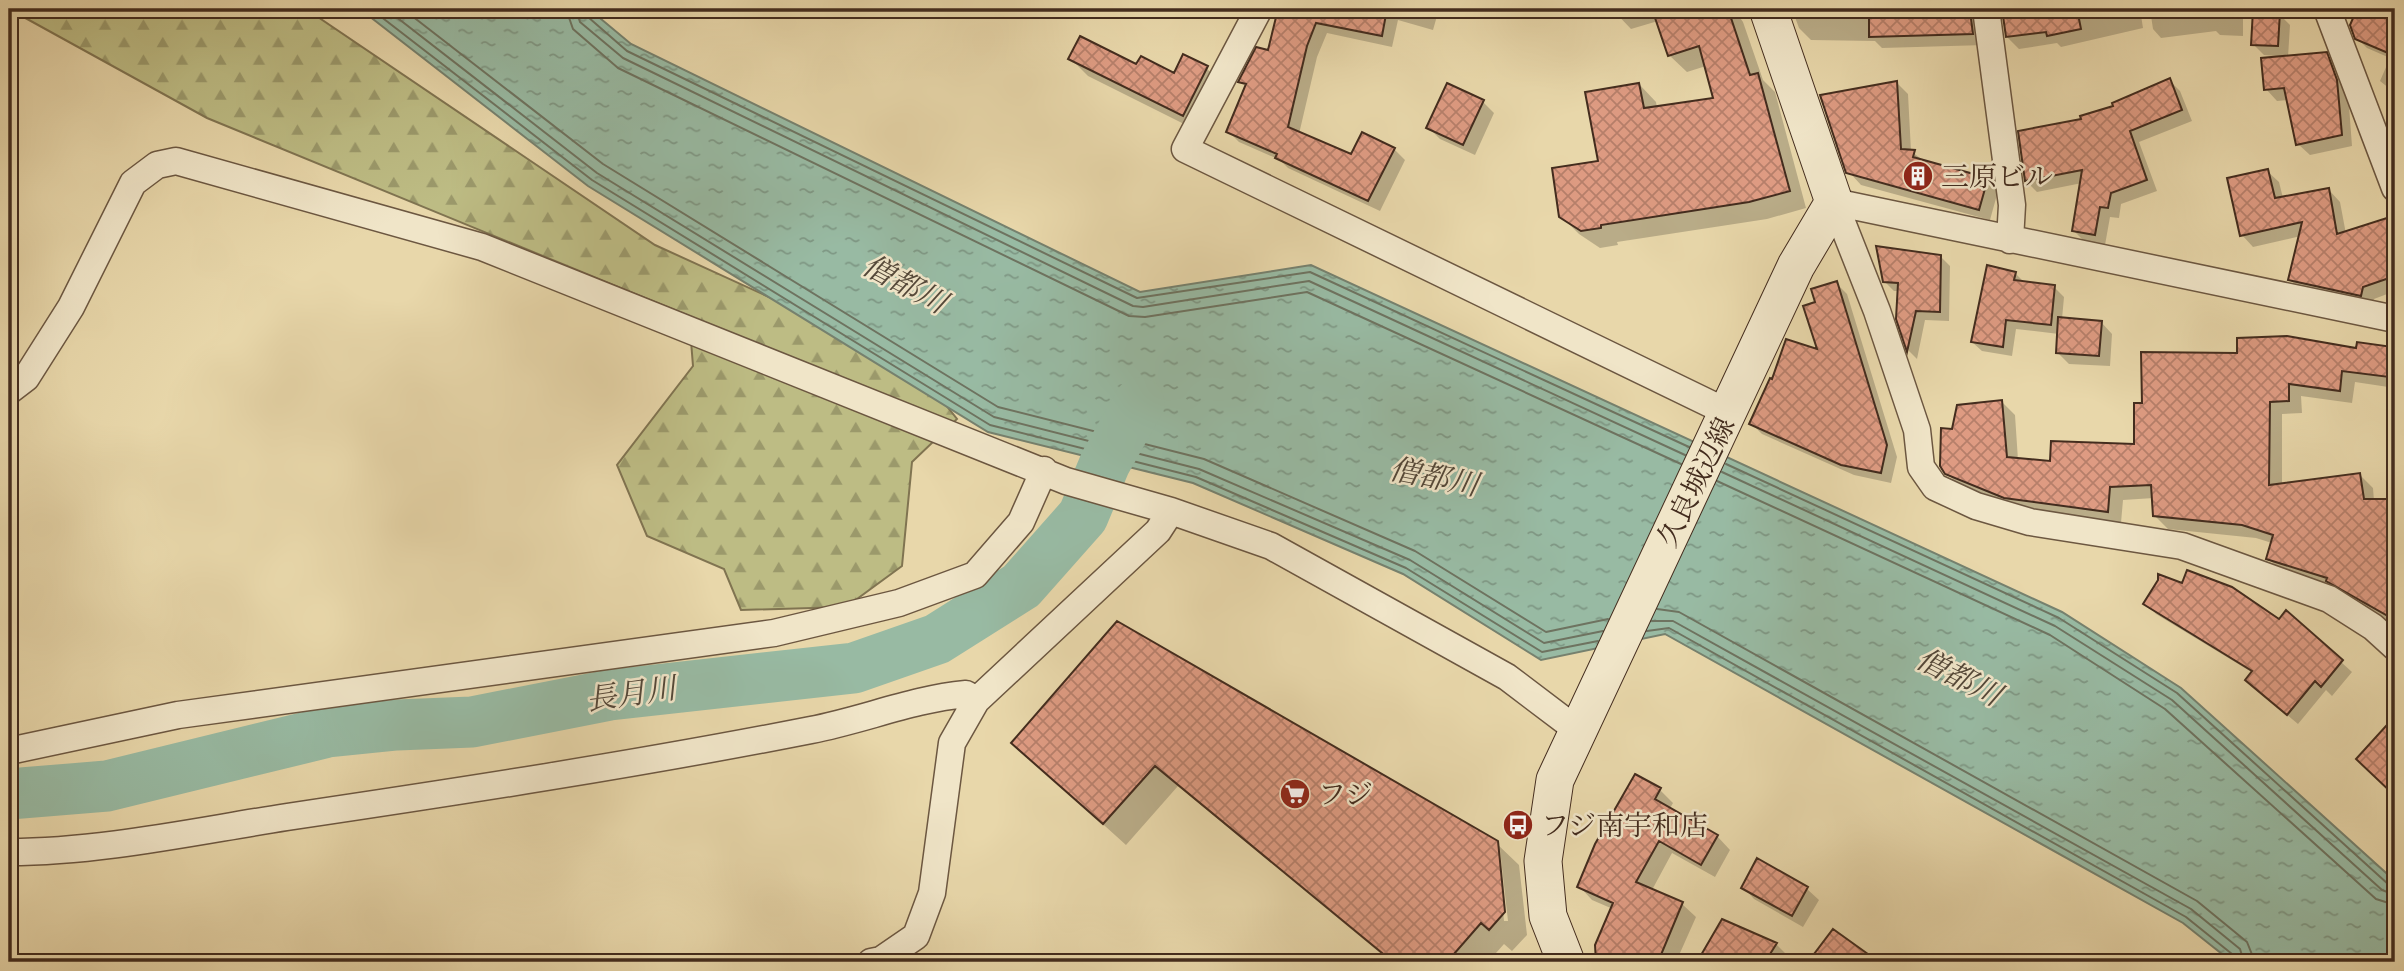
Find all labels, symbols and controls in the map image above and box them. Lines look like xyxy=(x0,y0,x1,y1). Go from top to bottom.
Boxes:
building icon: 三原ビル xyxy=(1901,159,1935,193)
place label: 三原ビル xyxy=(1941,159,2053,194)
water label: 僧都川 xyxy=(857,247,956,322)
street label: 久良城辺線 xyxy=(1650,411,1742,553)
water label: 僧都川 xyxy=(1386,451,1485,504)
water label: 僧都川 xyxy=(1911,641,2010,715)
water label: 長月川 xyxy=(584,669,681,718)
supermarket icon: フジ xyxy=(1278,777,1312,811)
place label: フジ xyxy=(1318,777,1373,812)
bus stop icon: フジ南宇和店 xyxy=(1501,808,1535,842)
place label: フジ南宇和店 xyxy=(1541,808,1708,843)

